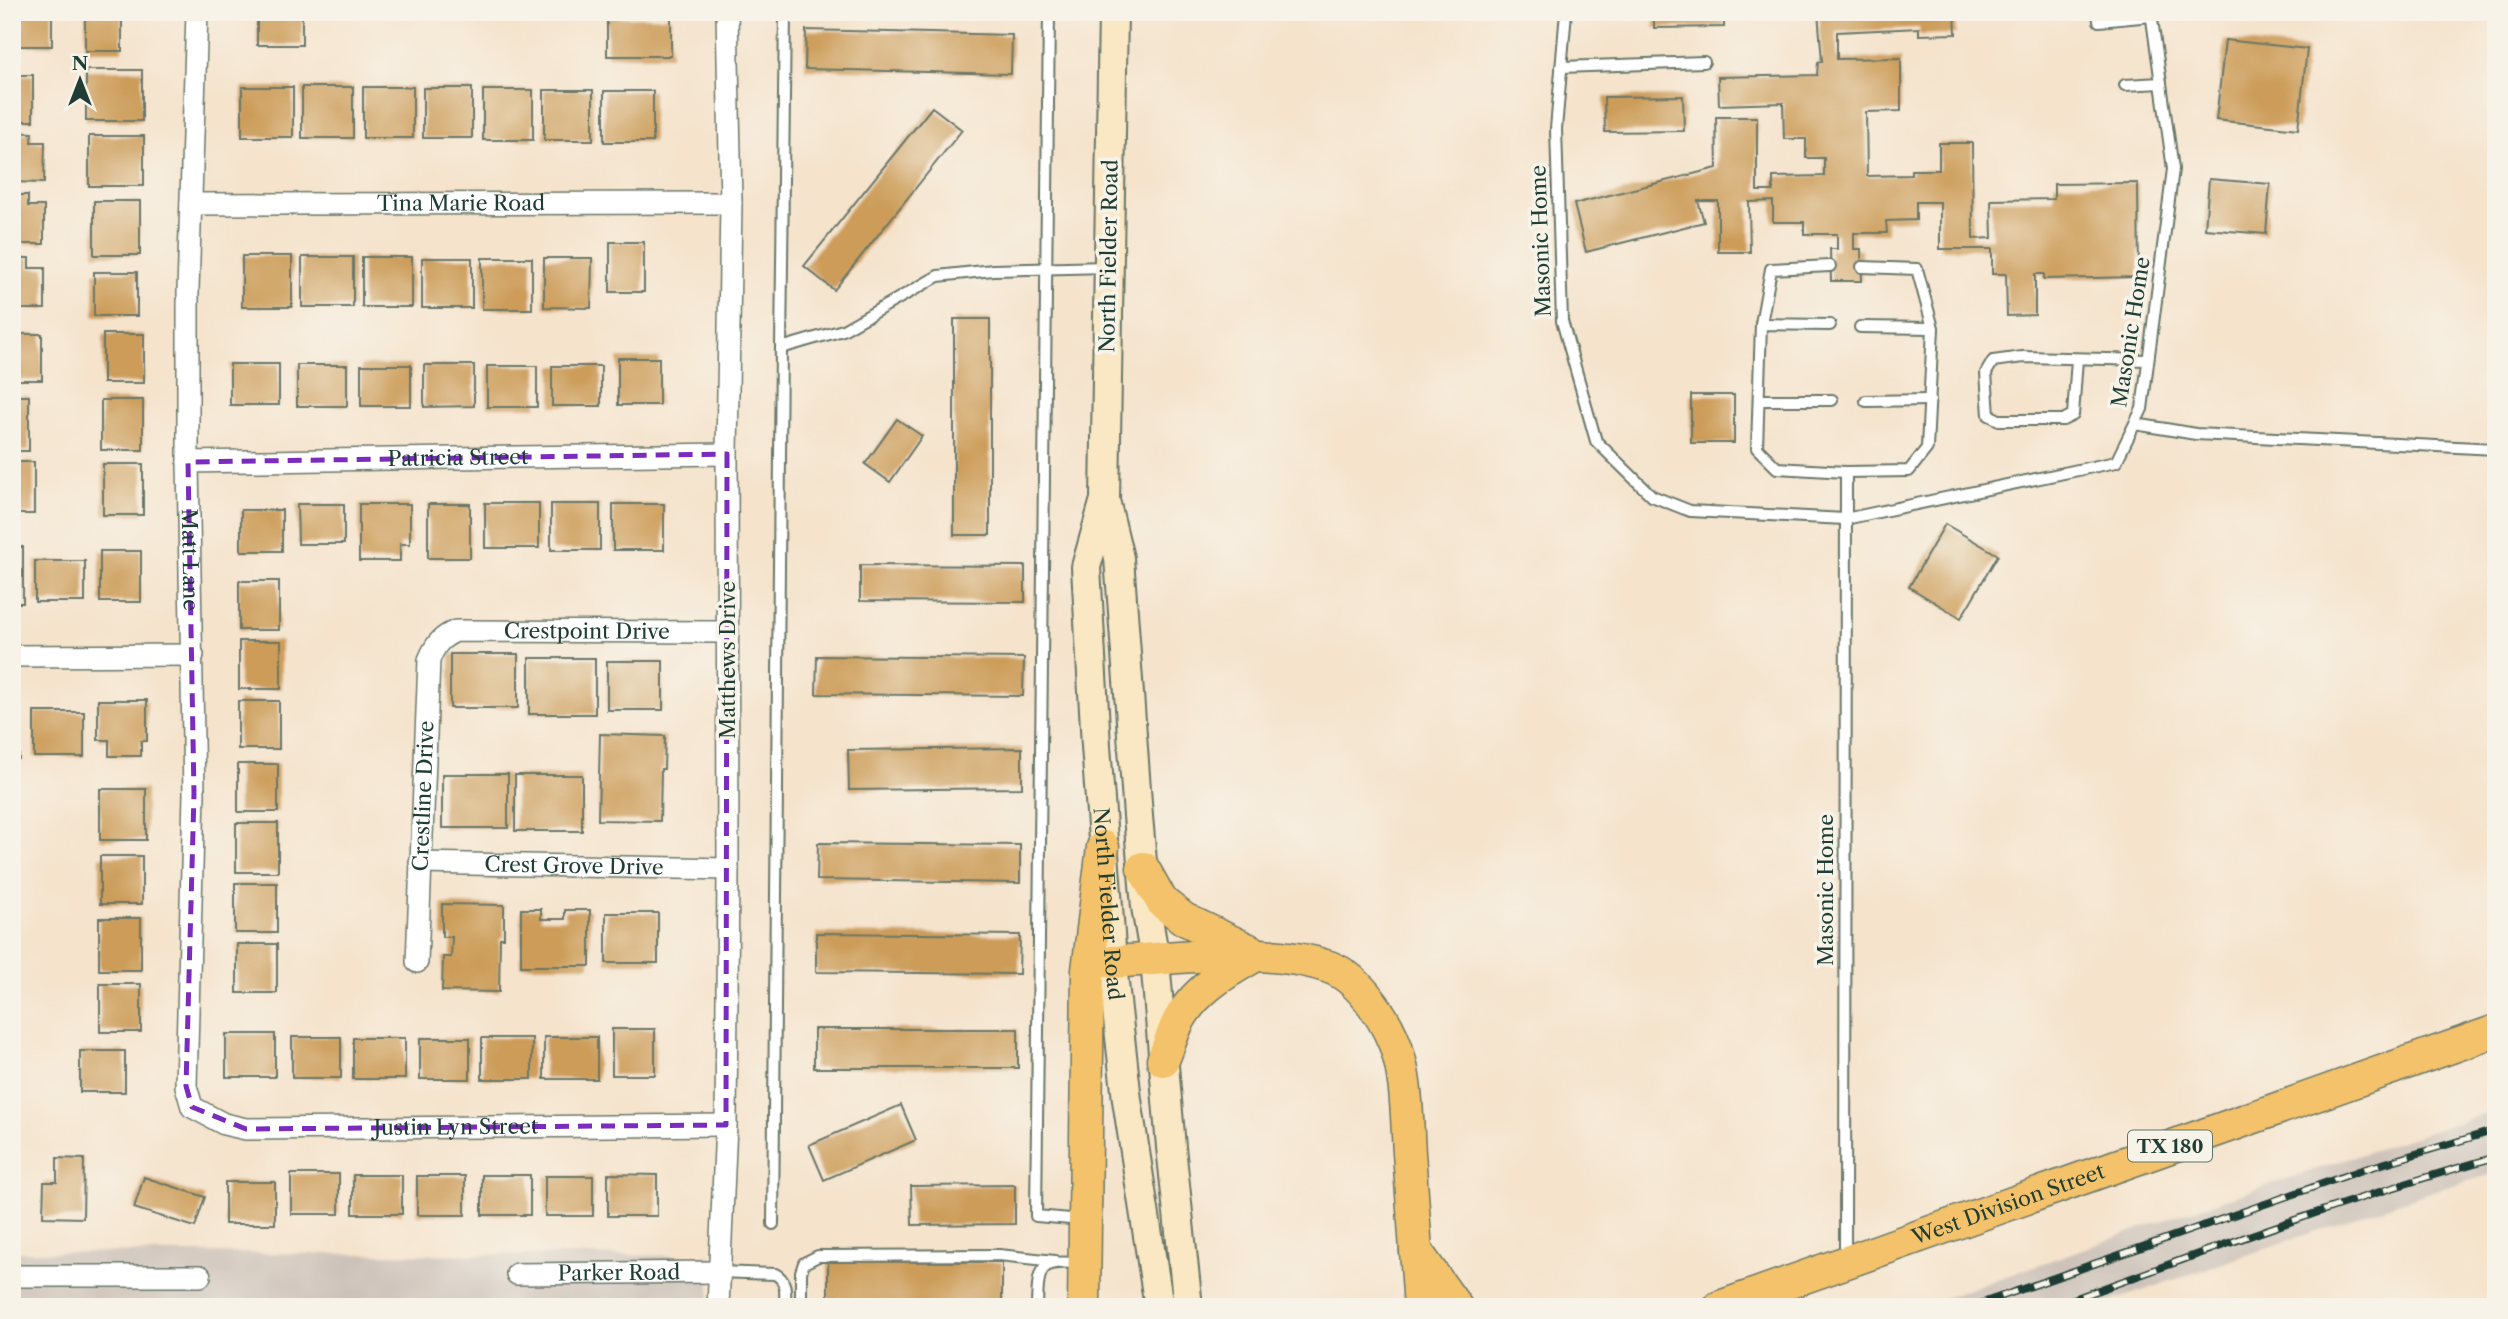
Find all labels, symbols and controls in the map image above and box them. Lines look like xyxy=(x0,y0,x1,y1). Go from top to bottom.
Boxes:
north arrow xyxy=(46,46,116,116)
text: N xyxy=(72,52,88,75)
street label: North Fielder Road xyxy=(1094,159,1123,353)
street label: Masonic Home xyxy=(1525,165,1556,317)
street label: Tina Marie Road xyxy=(377,190,545,216)
street label: Masonic Home xyxy=(2106,255,2155,409)
street label: Patricia Street xyxy=(387,444,529,471)
street label: Matt Lane xyxy=(177,508,204,611)
street label: Matthews Drive xyxy=(715,581,740,739)
street label: Crestpoint Drive xyxy=(504,618,670,644)
street label: Crestline Drive xyxy=(408,720,439,872)
street label: North Fielder Road xyxy=(1089,806,1129,1002)
street label: Masonic Home xyxy=(1813,814,1838,966)
street label: Crest Grove Drive xyxy=(484,851,664,880)
street label: Justin Lyn Street xyxy=(371,1114,539,1140)
road number: TX 180 xyxy=(2128,1130,2212,1162)
street label: West Division Street xyxy=(1907,1158,2108,1250)
street label: Parker Road xyxy=(558,1259,681,1286)

